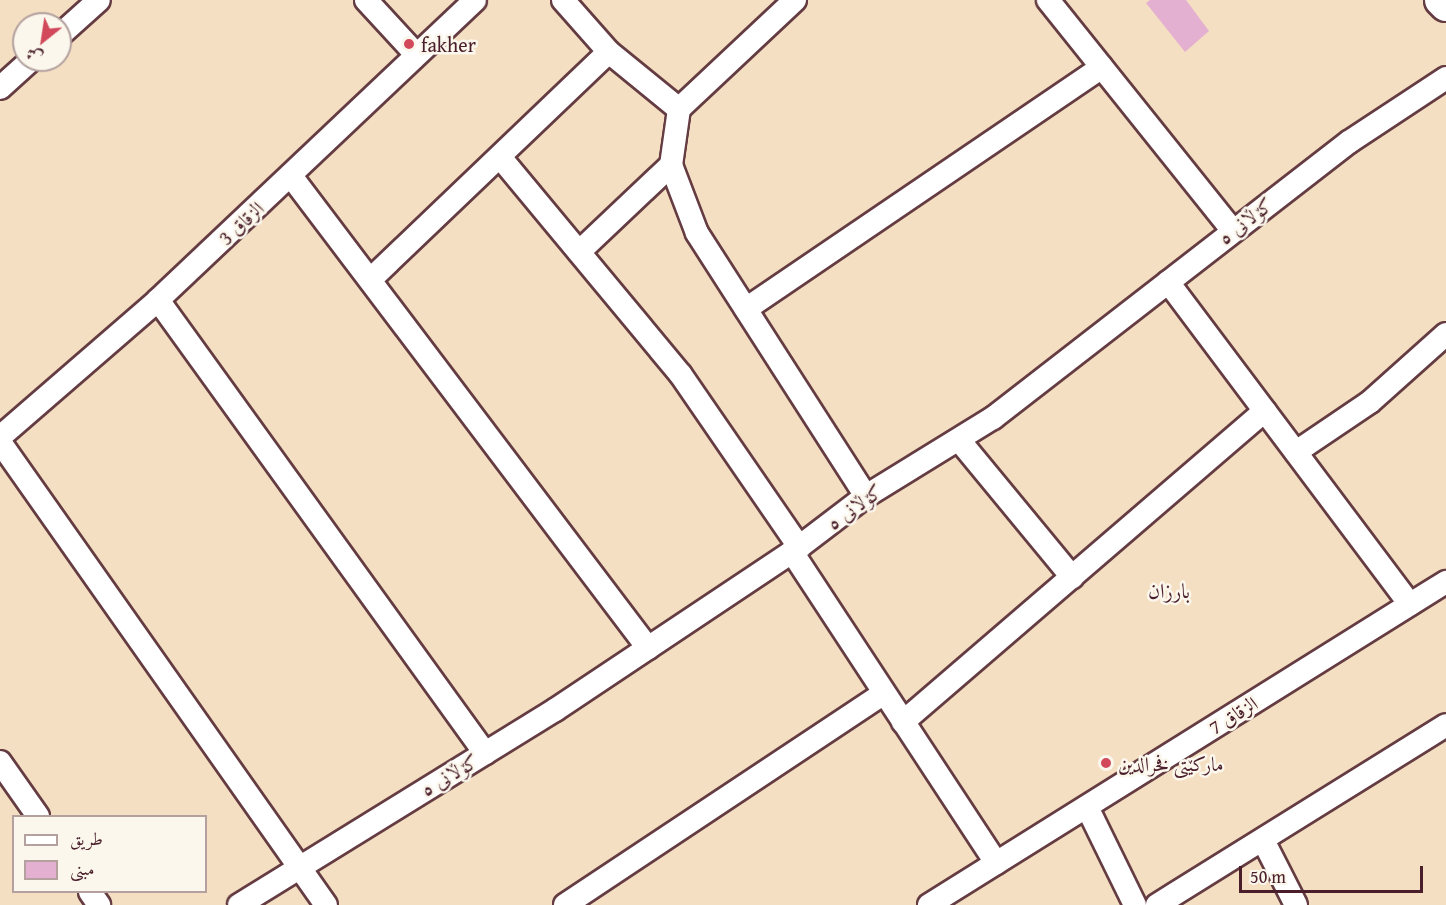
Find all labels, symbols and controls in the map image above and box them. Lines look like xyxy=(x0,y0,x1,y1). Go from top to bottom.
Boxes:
north arrow xyxy=(12,12,72,72)
place label: fakher xyxy=(421,32,476,56)
marker: fakher xyxy=(402,37,416,51)
text: ش xyxy=(21,41,47,70)
street label: کۆڵانی ٥ xyxy=(1213,192,1277,250)
street label: الزقاق 3 xyxy=(214,196,268,250)
street label: کۆڵانی ٥ xyxy=(821,479,887,535)
district label: بارزان xyxy=(1148,578,1190,604)
street label: الزقاق 7 xyxy=(1204,691,1262,739)
street label: کۆڵانی ٥ xyxy=(416,748,482,802)
place label: مارکێتی فخرالدین xyxy=(1118,751,1223,775)
marker: مارکێتی فخرالدین xyxy=(1099,756,1113,770)
legend xyxy=(12,815,207,893)
text: طريق xyxy=(70,825,103,852)
scale bar xyxy=(1242,854,1426,892)
text: مبنى xyxy=(70,855,95,882)
text: 50 m xyxy=(1250,863,1286,890)

